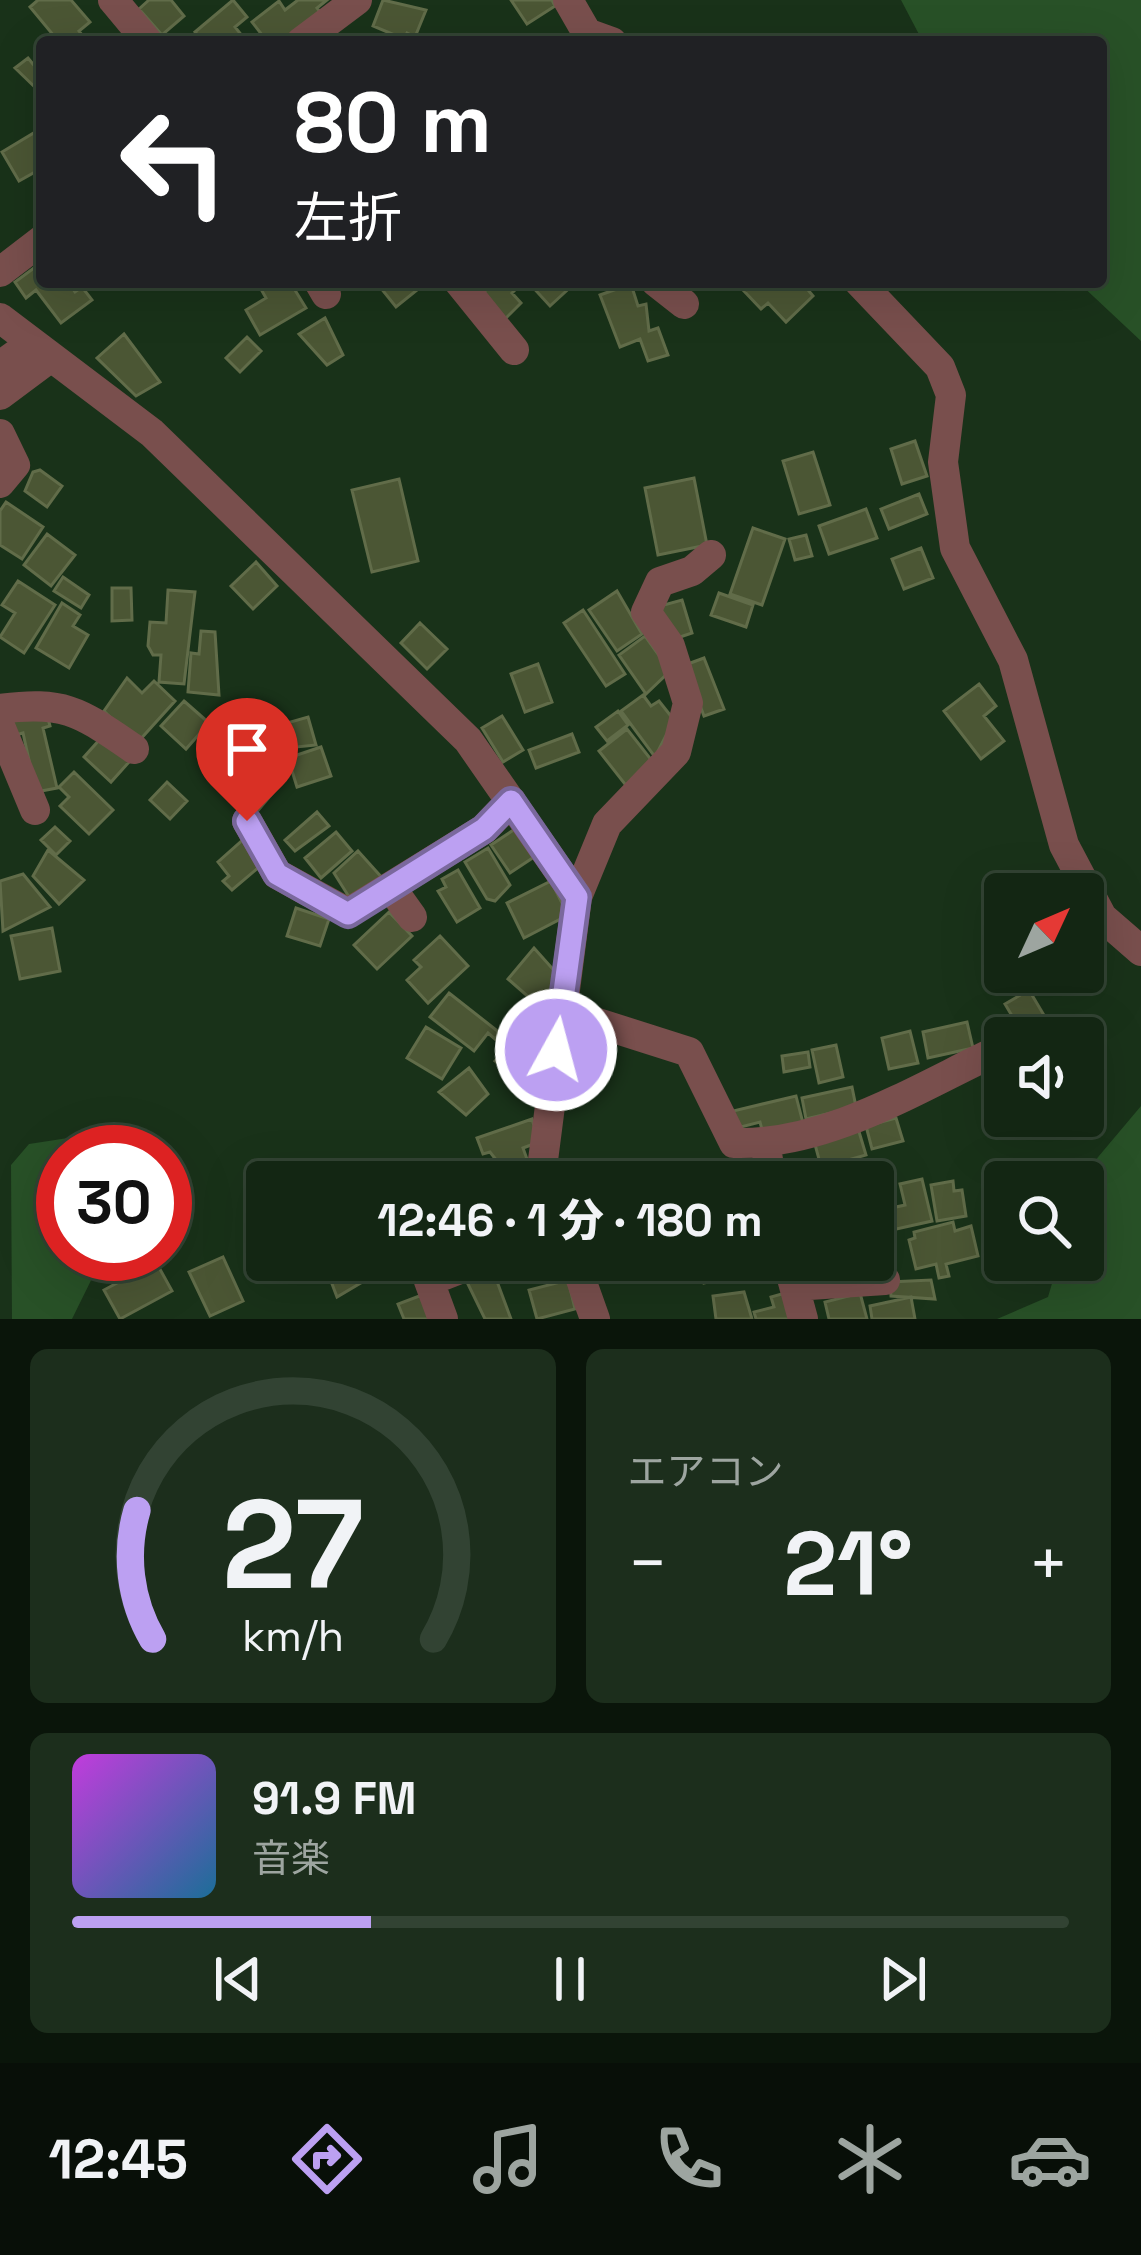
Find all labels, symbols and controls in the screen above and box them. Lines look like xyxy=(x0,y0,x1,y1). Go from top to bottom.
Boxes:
text: 80 m xyxy=(294,69,492,177)
icon: left xyxy=(96,84,252,240)
text: 左折 xyxy=(294,184,402,253)
pin xyxy=(196,698,298,821)
icon: arrive xyxy=(214,716,280,782)
north arrow xyxy=(984,873,1104,993)
map controls xyxy=(984,873,1104,1281)
position arrow xyxy=(493,987,619,1113)
button: sound xyxy=(984,1017,1104,1137)
speed limit sign: 30 xyxy=(36,1125,192,1281)
button: search xyxy=(984,1161,1104,1281)
text: 12:46 · 1 分 · 180 m xyxy=(377,1192,763,1249)
text: エアコン xyxy=(628,1447,784,1496)
text: 27 xyxy=(222,1465,364,1624)
text: 21° xyxy=(783,1506,913,1621)
text: − xyxy=(628,1521,668,1605)
text: + xyxy=(1028,1521,1069,1605)
text: km/h xyxy=(242,1609,344,1664)
text: 91.9 FM xyxy=(252,1770,416,1827)
text: 音楽 xyxy=(252,1834,330,1883)
icon: previous xyxy=(205,1946,271,2012)
icon: pause xyxy=(537,1946,603,2012)
icon: next xyxy=(870,1946,936,2012)
icon: directions xyxy=(285,2117,369,2201)
icon: music xyxy=(466,2117,550,2201)
icon: phone xyxy=(647,2117,731,2201)
icon: climate xyxy=(828,2117,912,2201)
icon: car xyxy=(1008,2117,1092,2201)
text: 12:45 xyxy=(48,2125,188,2194)

